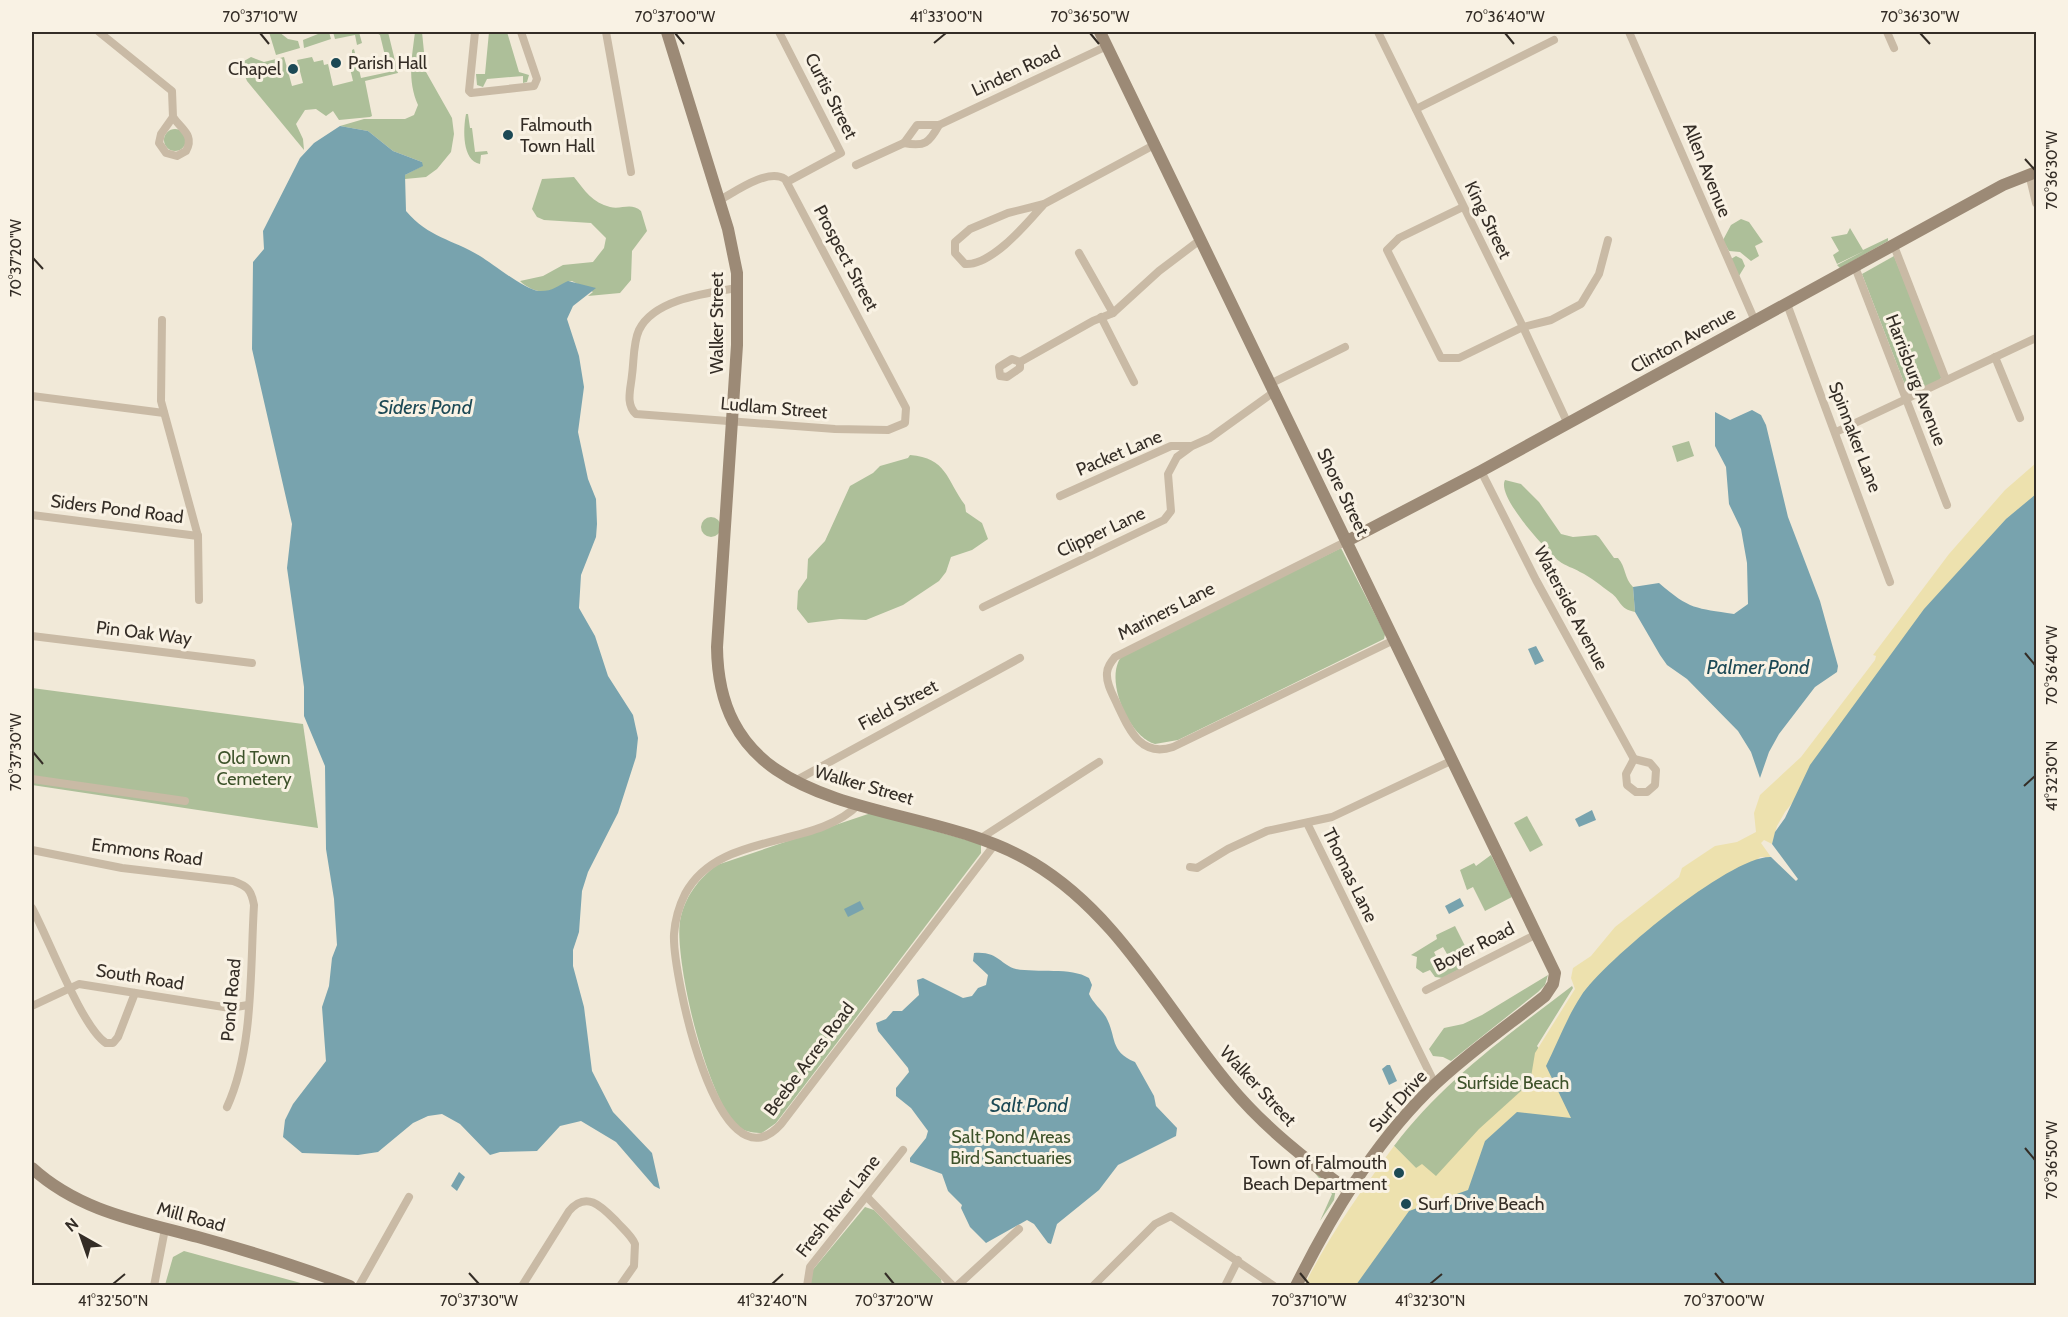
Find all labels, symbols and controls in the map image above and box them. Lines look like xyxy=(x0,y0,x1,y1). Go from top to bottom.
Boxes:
text: 70°37'10"W xyxy=(223,8,298,26)
text: 70°37'00"W xyxy=(635,8,716,26)
text: 41°33'00"N xyxy=(909,8,983,26)
text: 70°36'50"W xyxy=(1050,8,1130,26)
text: 70°36'40"W xyxy=(1465,8,1545,26)
text: 70°36'30"W xyxy=(1880,8,1960,26)
street label: Linden Road xyxy=(968,41,1064,101)
street label: Curtis Street xyxy=(800,49,862,143)
place label: Parish Hall xyxy=(348,52,428,74)
marker: Parish Hall xyxy=(329,56,343,70)
place label: Chapel xyxy=(228,58,282,80)
marker: Chapel xyxy=(286,62,300,76)
place label: Falmouth Town Hall xyxy=(520,114,596,157)
street label: Allen Avenue xyxy=(1678,120,1736,220)
marker: Falmouth Town Hall xyxy=(501,128,515,142)
text: 70°36'30"W xyxy=(2043,130,2061,210)
street label: King Street xyxy=(1460,178,1516,262)
street label: Prospect Street xyxy=(809,201,883,315)
text: 70°37'20"W xyxy=(7,218,25,297)
street label: Walker Street xyxy=(706,272,728,374)
street label: Clinton Avenue xyxy=(1627,302,1739,378)
street label: Harrisburg Avenue xyxy=(1881,311,1951,449)
street label: Spinnaker Lane xyxy=(1824,379,1886,495)
street label: Ludlam Street xyxy=(720,392,828,424)
water label: Siders Pond xyxy=(378,395,473,419)
street label: Packet Lane xyxy=(1073,425,1165,481)
street label: Shore Street xyxy=(1312,444,1374,540)
street label: Siders Pond Road xyxy=(49,490,185,528)
street label: Clipper Lane xyxy=(1053,502,1149,562)
street label: Waterside Avenue xyxy=(1529,542,1613,674)
street label: Mariners Lane xyxy=(1114,577,1218,645)
street label: Pin Oak Way xyxy=(95,616,193,650)
text: 70°36'40"W xyxy=(2043,625,2061,705)
water label: Palmer Pond xyxy=(1707,655,1810,679)
street label: Field Street xyxy=(855,675,941,735)
text: 70°37'30"W xyxy=(7,712,25,791)
text: 41°32'30"N xyxy=(2043,741,2061,811)
park label: Old Town Cemetery xyxy=(216,747,292,790)
street label: Walker Street xyxy=(812,760,916,810)
street label: Thomas Lane xyxy=(1318,824,1382,926)
street label: Emmons Road xyxy=(90,833,204,871)
street label: Boyer Road xyxy=(1430,917,1518,977)
street label: Pond Road xyxy=(216,958,246,1042)
street label: South Road xyxy=(94,959,186,995)
street label: Beebe Acres Road xyxy=(759,998,859,1120)
street label: Walker Street xyxy=(1215,1041,1301,1131)
street label: Surf Drive xyxy=(1364,1065,1432,1137)
park label: Surfside Beach xyxy=(1457,1072,1569,1094)
water label: Salt Pond xyxy=(990,1093,1068,1117)
text: 70°36'50"W xyxy=(2043,1120,2061,1200)
park label: Salt Pond Areas Bird Sanctuaries xyxy=(950,1126,1072,1169)
street label: Fresh River Lane xyxy=(791,1151,885,1261)
place label: Town of Falmouth Beach Department xyxy=(1243,1152,1387,1195)
marker: Town of Falmouth Beach Department xyxy=(1392,1166,1406,1180)
place label: Surf Drive Beach xyxy=(1418,1193,1545,1215)
street label: Mill Road xyxy=(154,1197,228,1237)
marker: Surf Drive Beach xyxy=(1399,1197,1413,1211)
north arrow xyxy=(51,1206,111,1266)
text: N xyxy=(61,1214,82,1236)
text: 41°32'50"N xyxy=(78,1292,148,1310)
text: 70°37'30"W xyxy=(440,1292,519,1310)
text: 41°32'40"N xyxy=(737,1292,807,1310)
text: 70°37'20"W xyxy=(855,1292,934,1310)
text: 70°37'10"W xyxy=(1272,1292,1347,1310)
text: 41°32'30"N xyxy=(1395,1292,1465,1310)
text: 70°37'00"W xyxy=(1684,1292,1765,1310)

